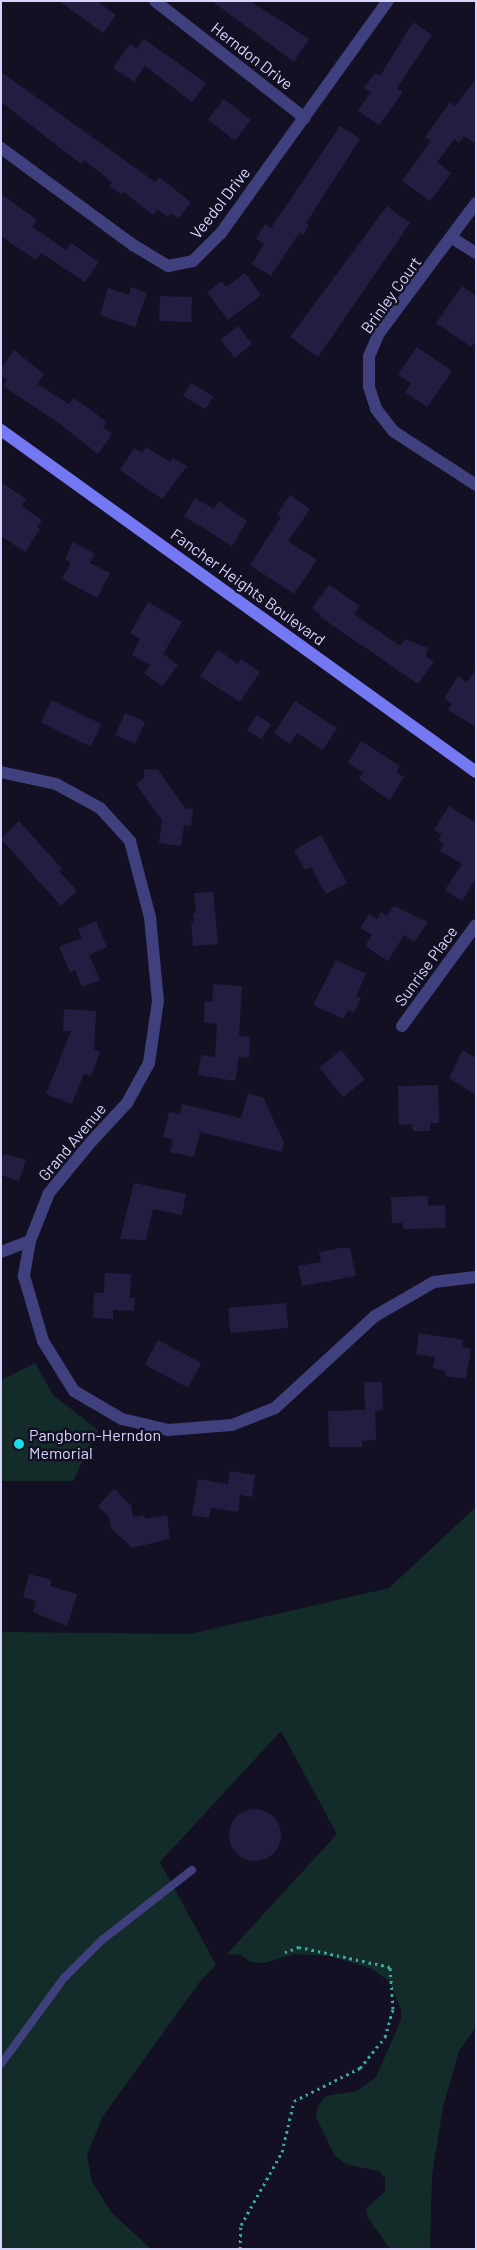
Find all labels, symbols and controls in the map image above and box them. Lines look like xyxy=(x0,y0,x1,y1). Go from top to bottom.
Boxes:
street label: Herndon Drive xyxy=(207,18,297,94)
street label: Veedol Drive xyxy=(186,163,254,243)
street label: Brinley Court xyxy=(357,253,425,337)
street label: Fancher Heights Boulevard xyxy=(167,525,329,649)
street label: Sunrise Place xyxy=(391,922,461,1010)
street label: Grand Avenue xyxy=(34,1099,110,1185)
place label: Pangborn-Herndon Memorial xyxy=(29,1425,161,1463)
marker: Pangborn-Herndon Memorial xyxy=(13,1438,25,1450)

